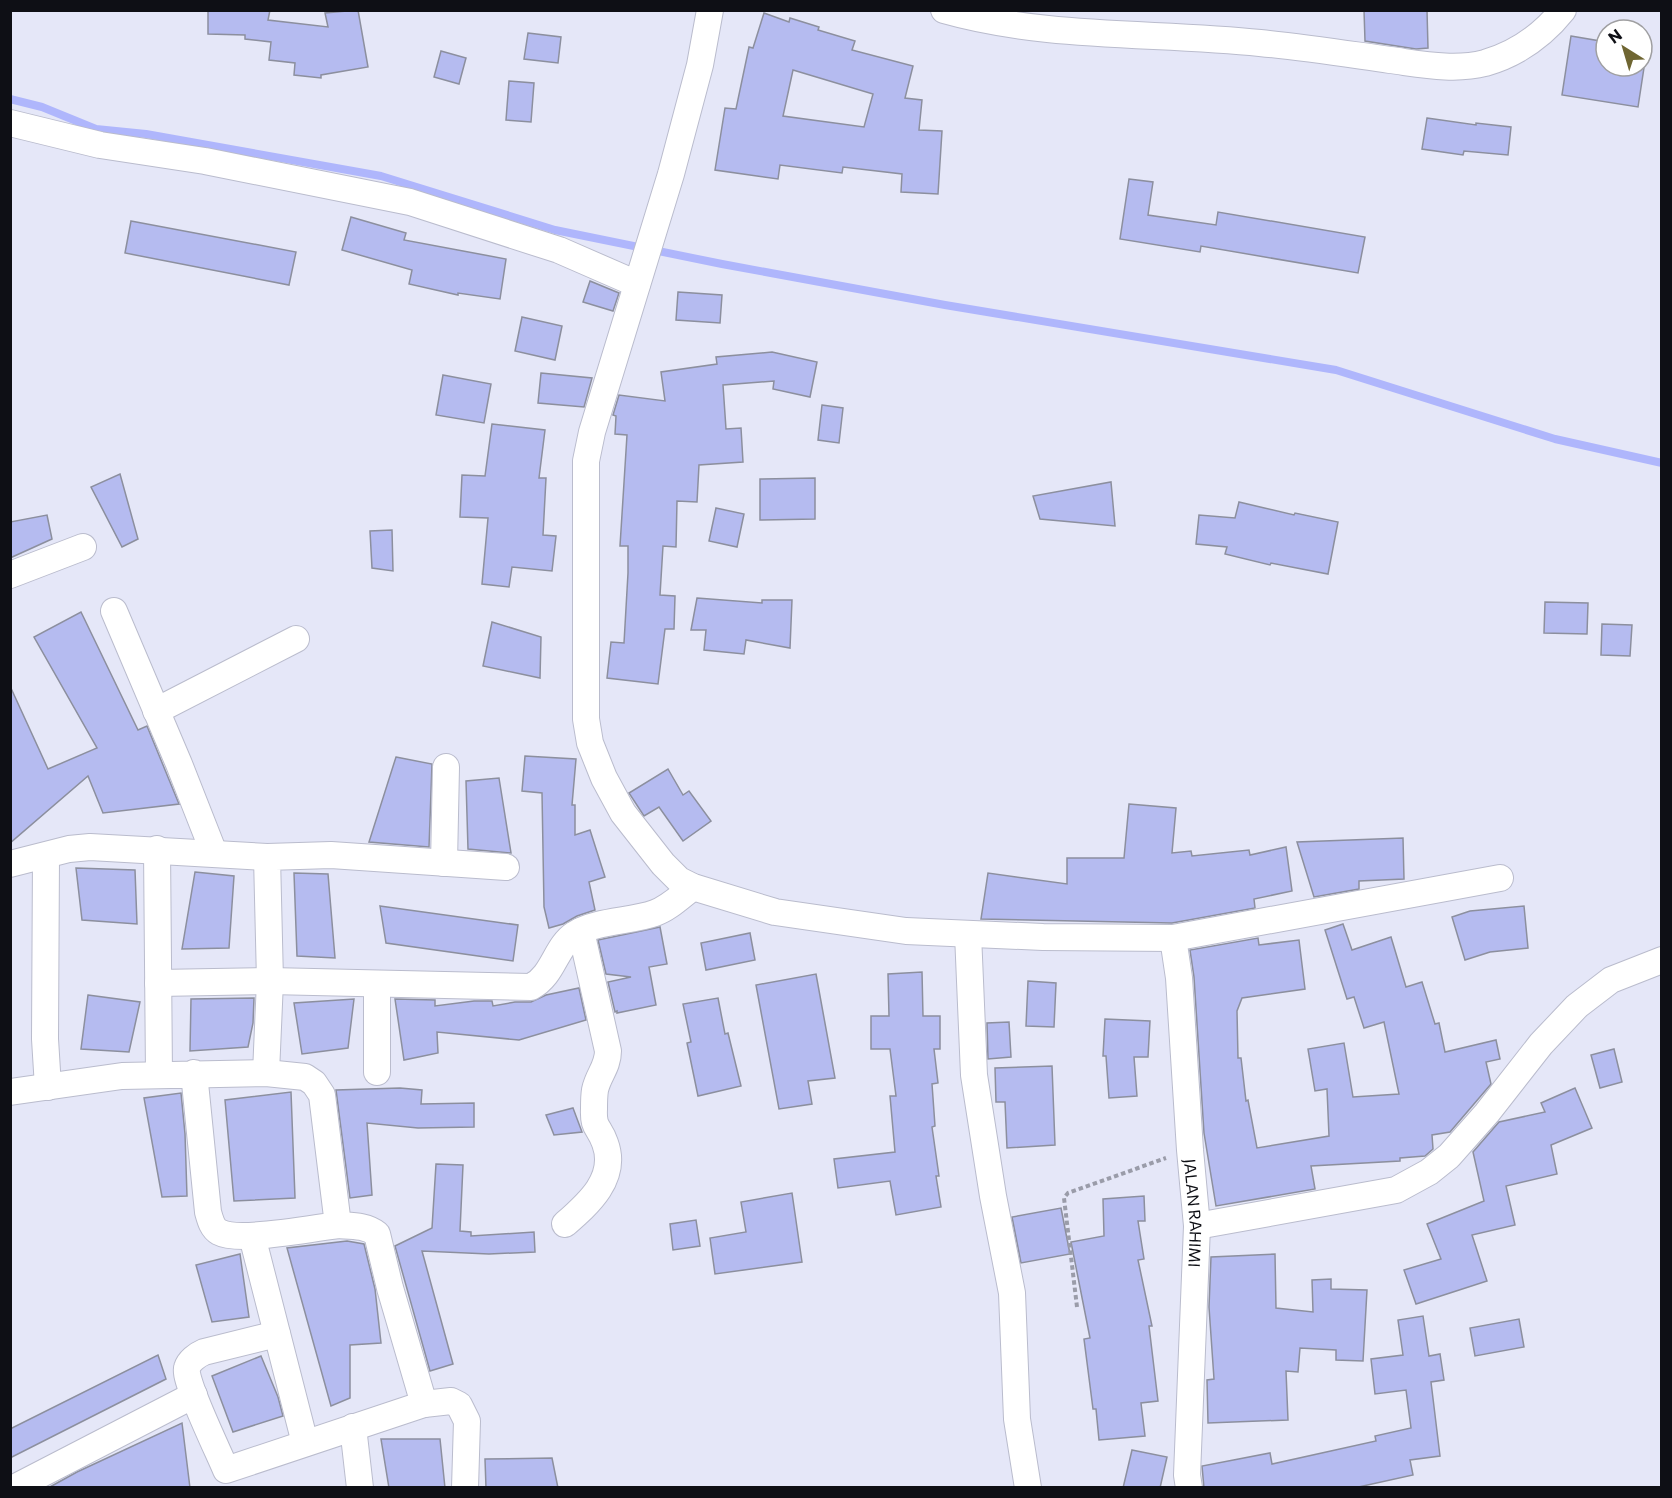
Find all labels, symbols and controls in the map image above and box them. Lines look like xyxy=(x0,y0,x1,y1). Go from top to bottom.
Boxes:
north arrow xyxy=(1594,18,1654,78)
text: N xyxy=(1604,24,1625,47)
street label: JALAN RAHIMI xyxy=(1181,1158,1207,1268)

